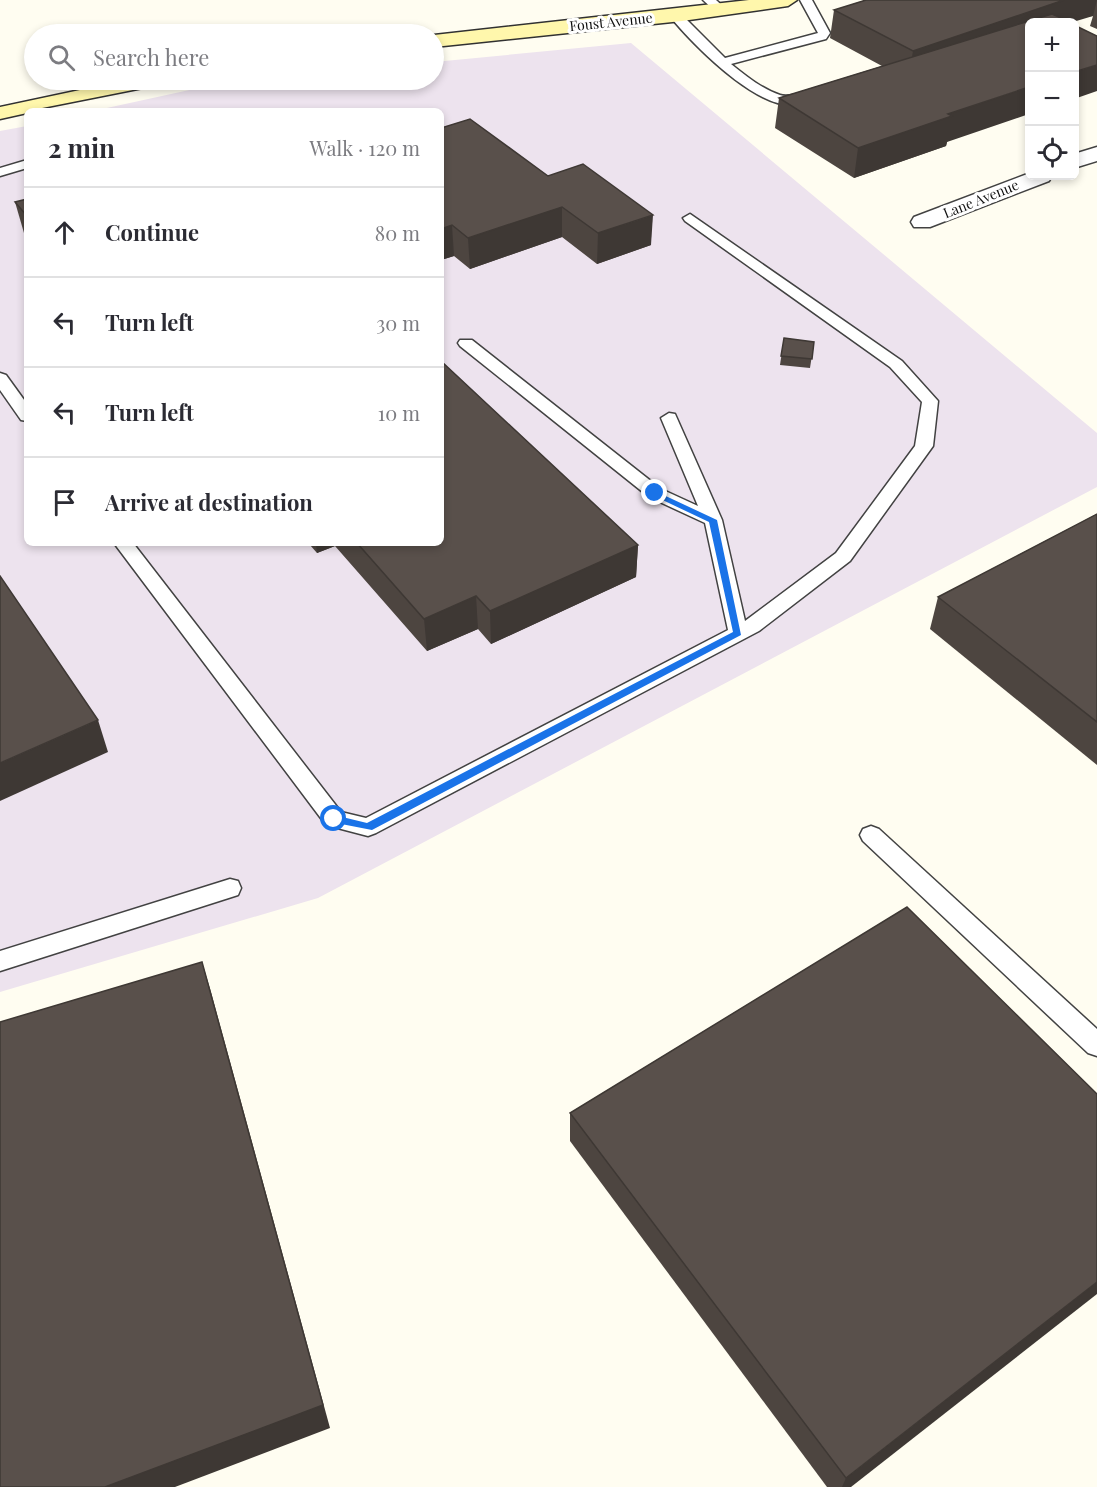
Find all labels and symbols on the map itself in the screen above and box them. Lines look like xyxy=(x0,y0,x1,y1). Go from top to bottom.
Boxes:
street label: Foust Avenue xyxy=(568,8,654,35)
street label: Lane Avenue xyxy=(940,175,1021,222)
route end xyxy=(641,479,667,505)
route start xyxy=(320,805,346,831)

